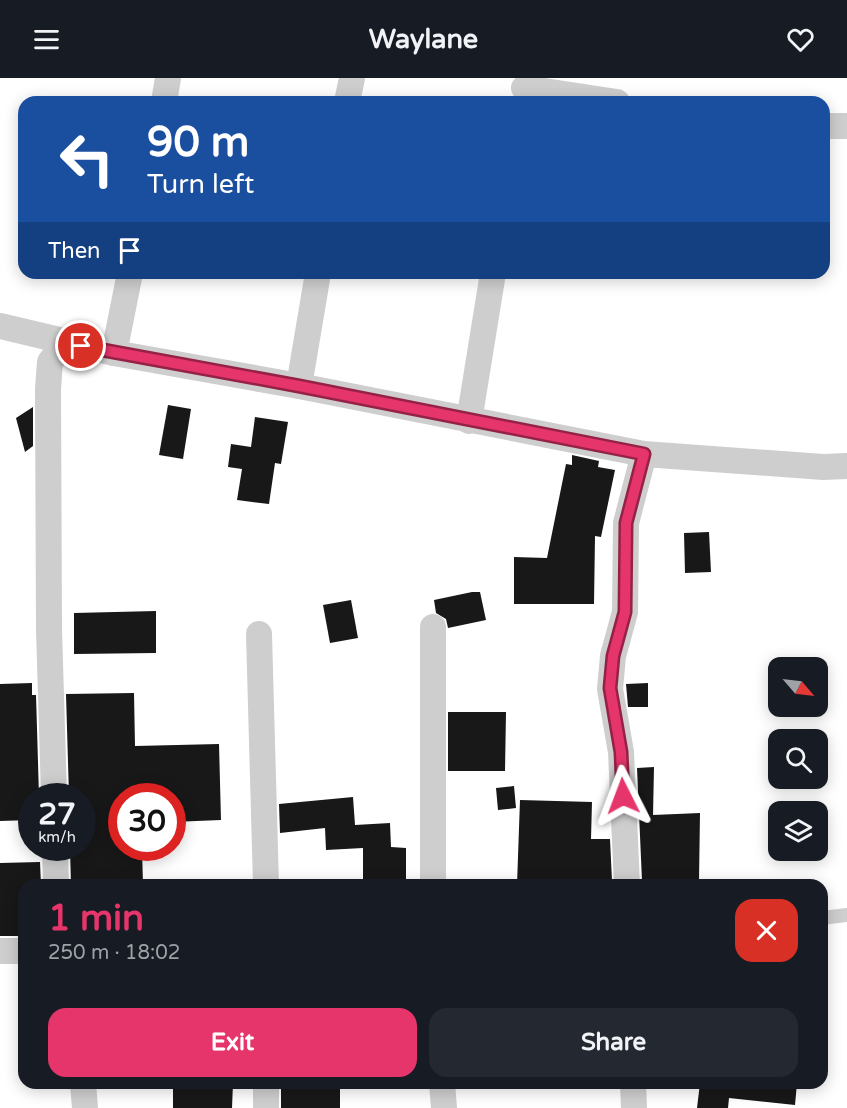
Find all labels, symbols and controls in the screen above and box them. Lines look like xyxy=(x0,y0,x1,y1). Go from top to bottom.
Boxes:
icon: menu xyxy=(30,23,63,56)
text: Waylane xyxy=(369,23,478,56)
icon: heart xyxy=(784,23,817,56)
text: 90 m xyxy=(147,117,249,168)
icon: left xyxy=(48,120,126,198)
text: Turn left xyxy=(147,168,254,201)
icon: arrive xyxy=(113,234,146,267)
text: Then xyxy=(48,238,101,264)
pin xyxy=(55,320,106,371)
icon: arrive xyxy=(64,329,97,362)
north arrow xyxy=(768,657,828,717)
map controls xyxy=(768,657,828,861)
button: search xyxy=(768,729,828,789)
position arrow xyxy=(591,764,655,828)
speed limit sign: 30 xyxy=(108,783,186,861)
text: 27 xyxy=(38,796,76,833)
button: layers xyxy=(768,801,828,861)
text: km/h xyxy=(38,828,76,846)
text: 1 min xyxy=(48,897,144,940)
button: close xyxy=(735,899,798,962)
text: 250 m · 18:02 xyxy=(48,941,180,965)
button: Exit xyxy=(48,1008,417,1077)
button: Share xyxy=(429,1008,798,1077)

